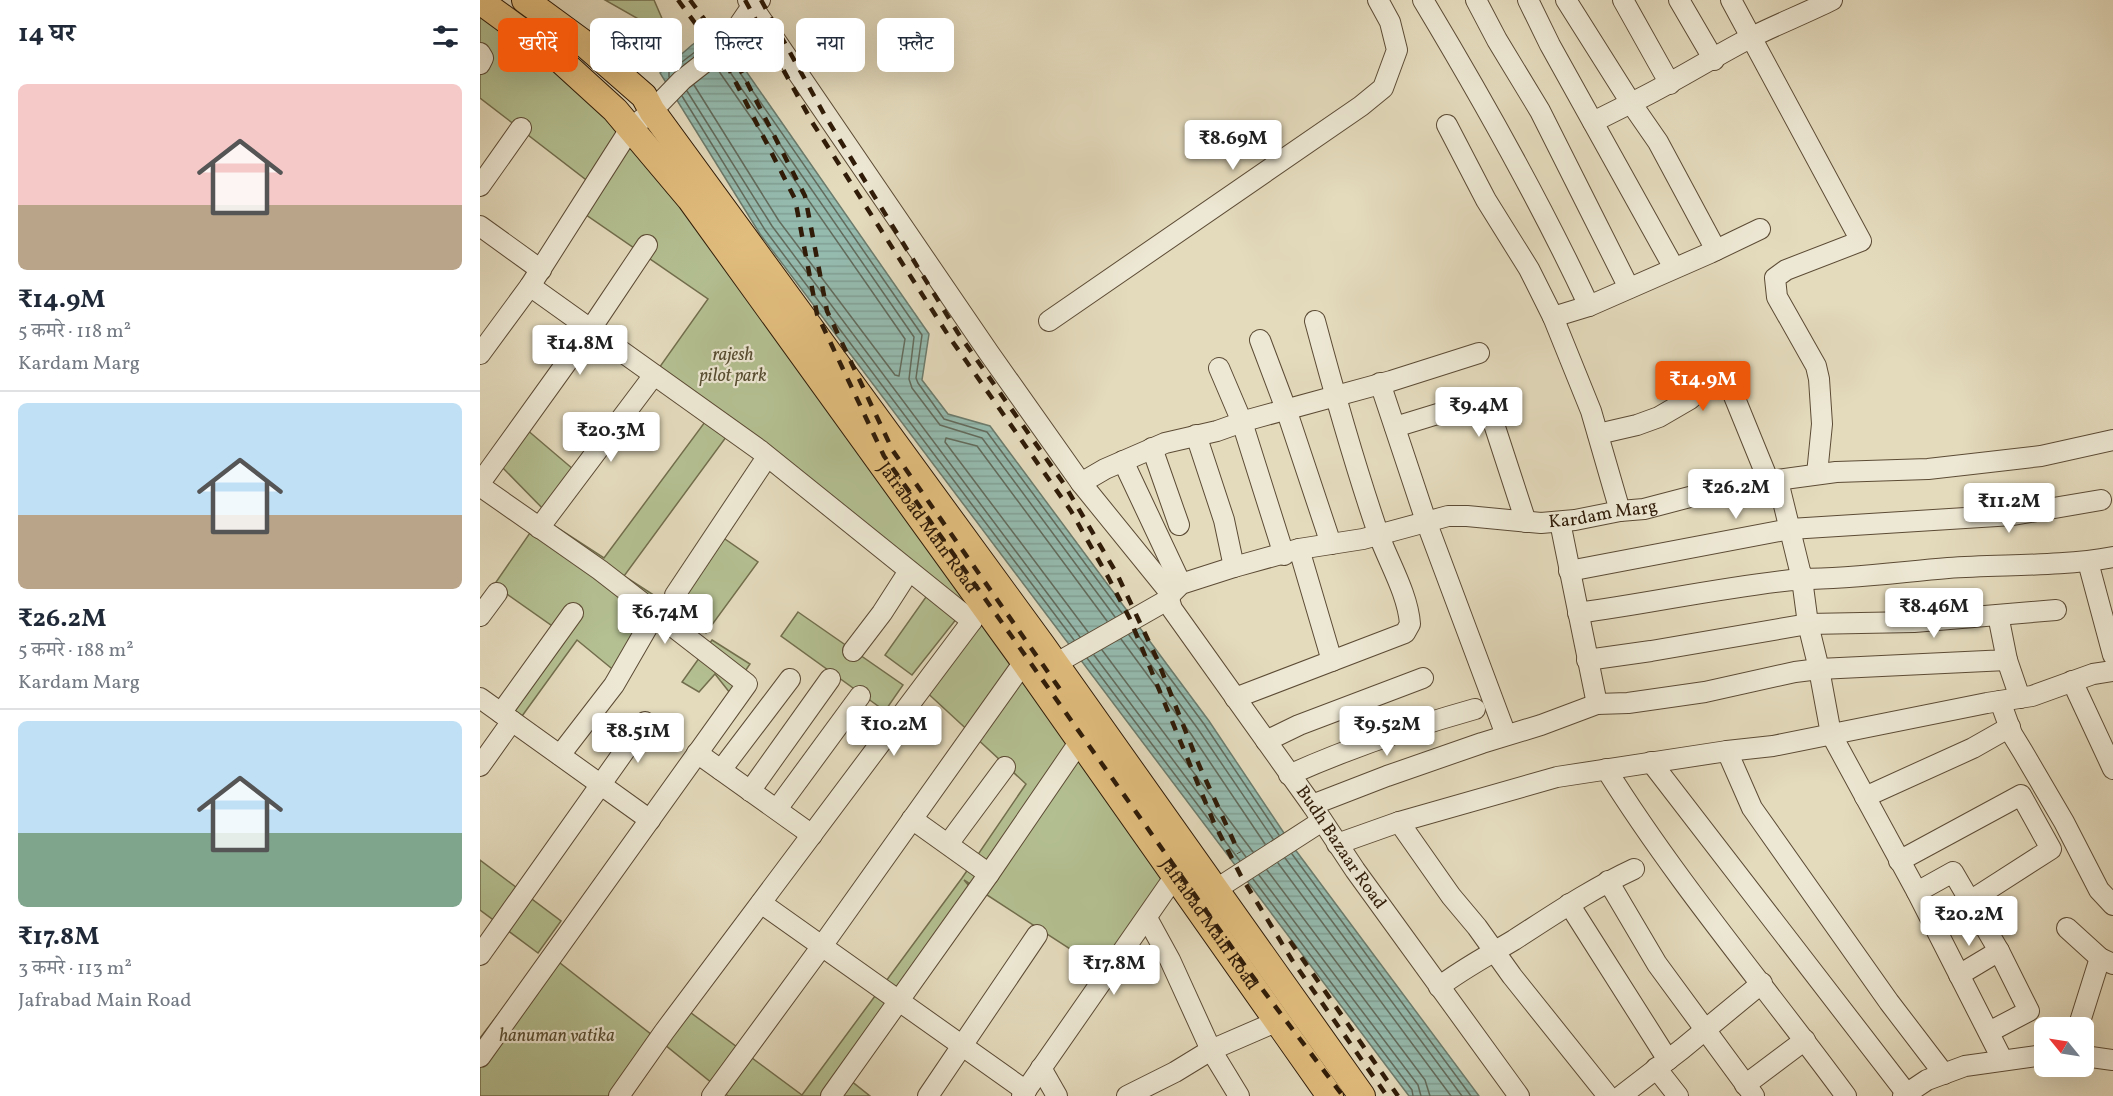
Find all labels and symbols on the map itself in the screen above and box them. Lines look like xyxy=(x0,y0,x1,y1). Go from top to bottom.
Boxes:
pin: ₹8.69M xyxy=(1184,120,1282,171)
pin: ₹14.8M xyxy=(531,325,629,376)
park label: rajesh pilot park xyxy=(699,343,767,389)
pin: ₹14.9M xyxy=(1654,361,1752,412)
pin: ₹9.4M xyxy=(1437,387,1521,438)
pin: ₹20.3M xyxy=(562,412,660,463)
street label: Jafrabad Main Road xyxy=(872,457,984,599)
pin: ₹26.2M xyxy=(1687,469,1785,520)
pin: ₹11.2M xyxy=(1960,483,2058,534)
street label: Kardam Marg xyxy=(1548,494,1660,535)
pin: ₹8.46M xyxy=(1885,588,1983,639)
pin: ₹6.74M xyxy=(616,594,714,645)
pin: ₹10.2M xyxy=(845,706,943,757)
pin: ₹9.52M xyxy=(1338,706,1436,757)
pin: ₹8.51M xyxy=(589,713,687,764)
street label: Budh Bazaar Road xyxy=(1290,781,1392,914)
street label: Jafrabad Main Road xyxy=(1154,853,1264,995)
pin: ₹20.2M xyxy=(1920,896,2018,947)
pin: ₹17.8M xyxy=(1065,945,1163,996)
north arrow xyxy=(2034,1017,2094,1077)
park label: hanuman vatika xyxy=(499,1024,615,1049)

